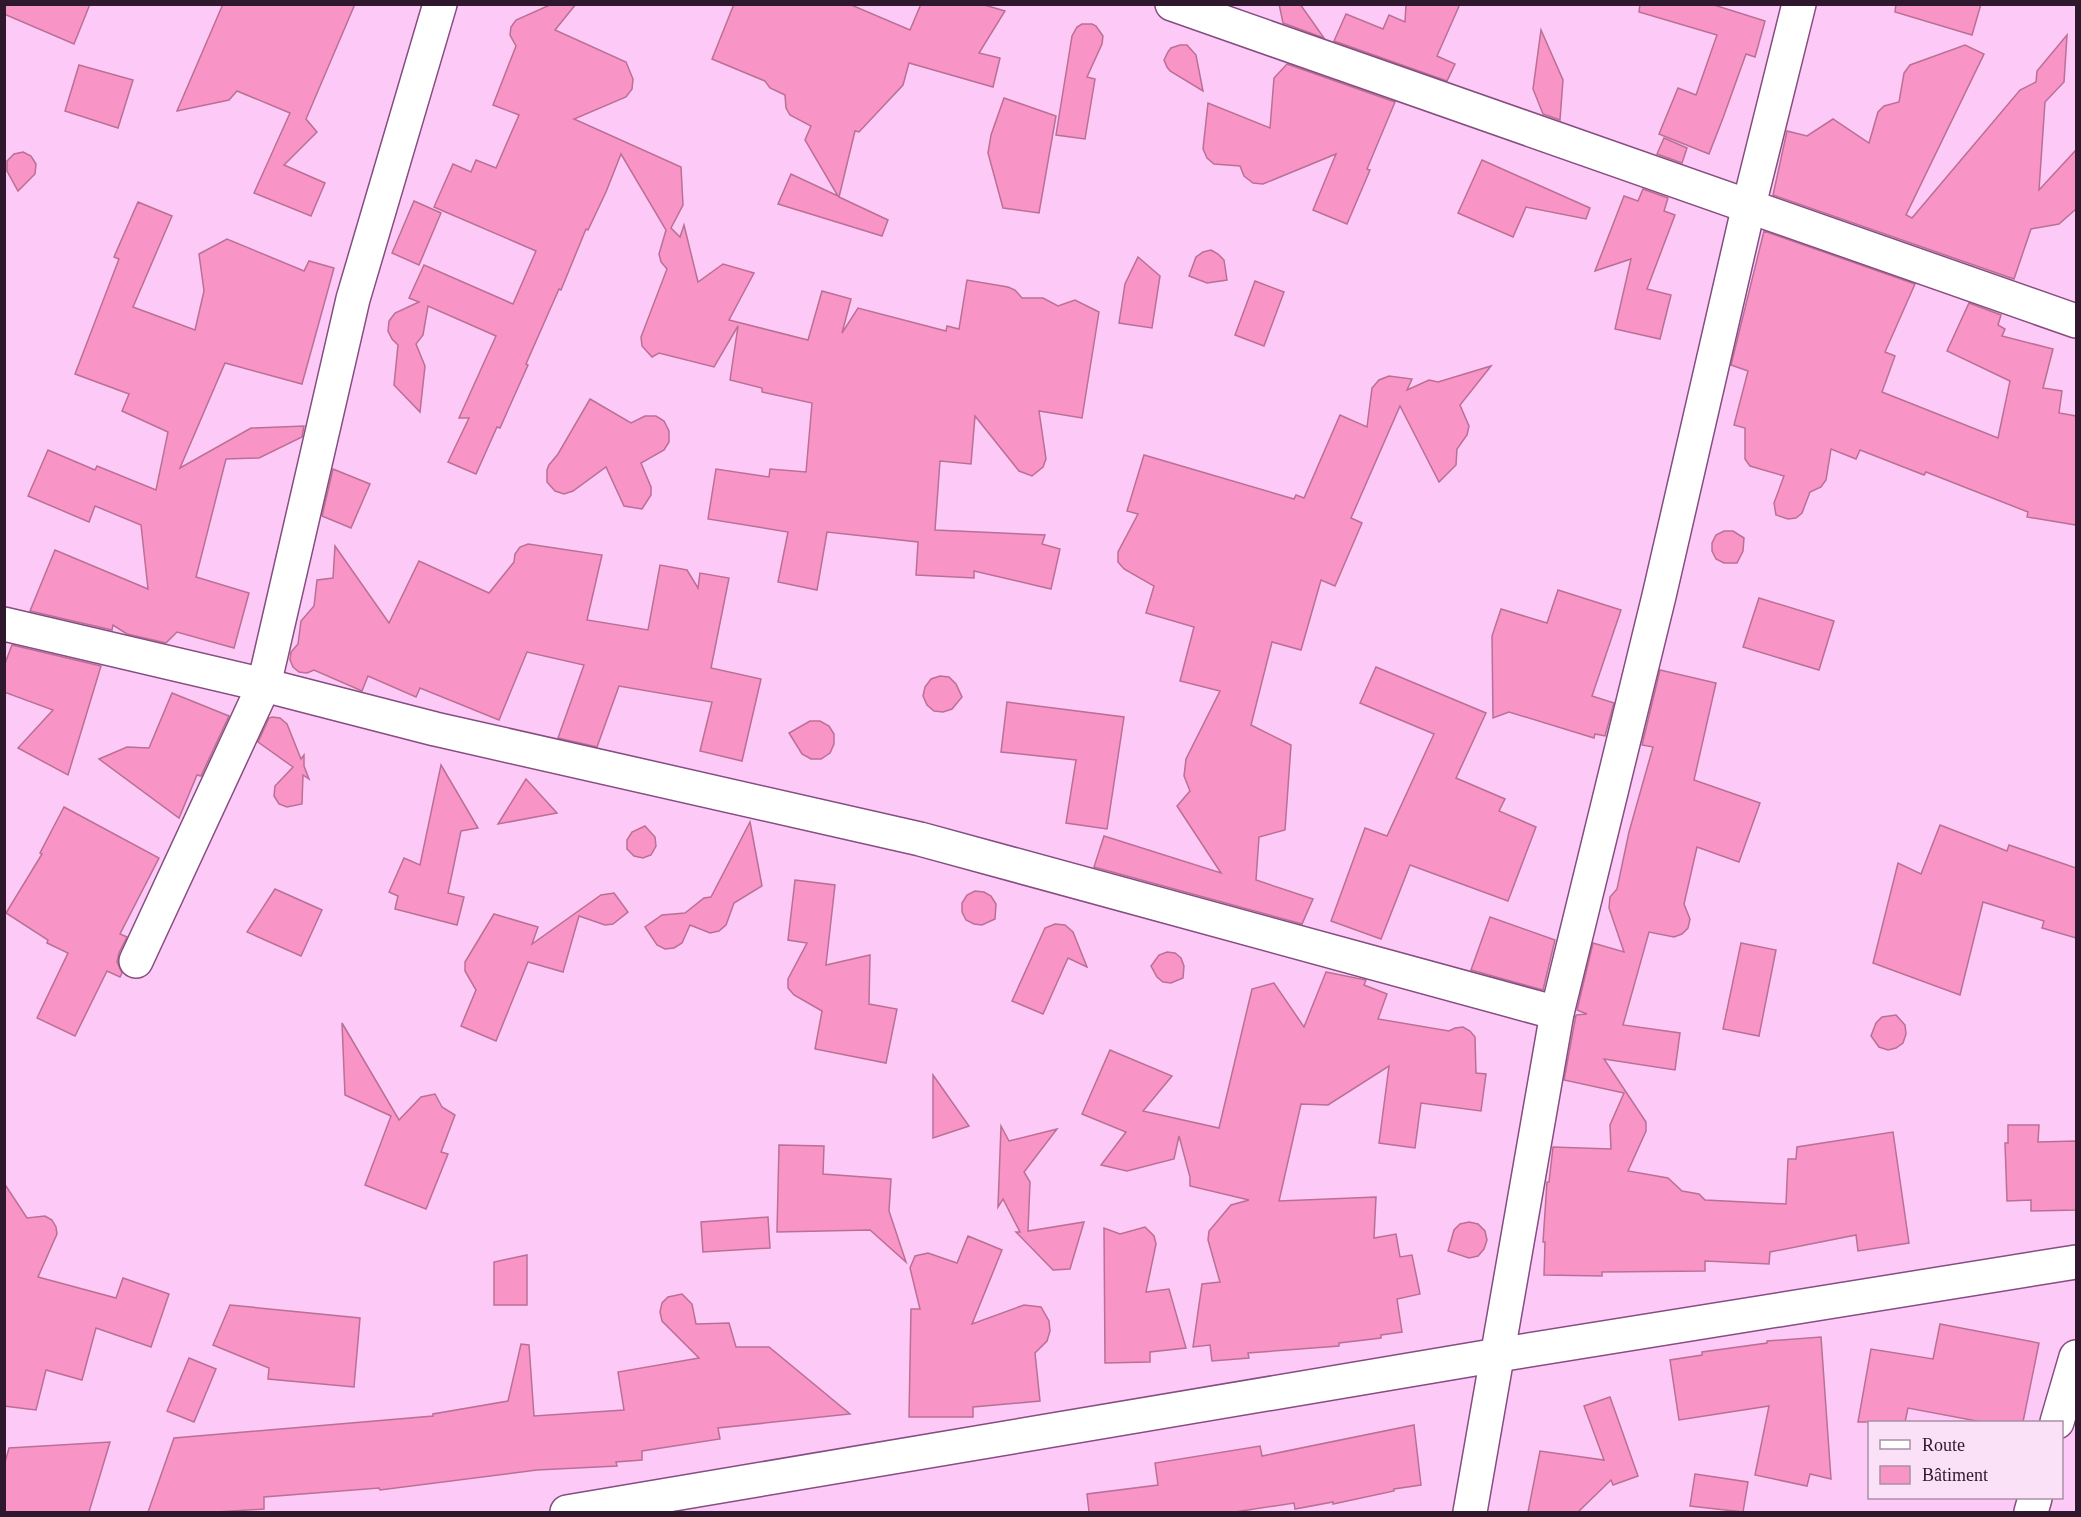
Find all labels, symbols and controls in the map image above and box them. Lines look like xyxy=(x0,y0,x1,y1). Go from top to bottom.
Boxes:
legend xyxy=(1868,1421,2063,1499)
text: Route xyxy=(1922,1435,1965,1455)
text: Bâtiment xyxy=(1922,1465,1988,1485)

